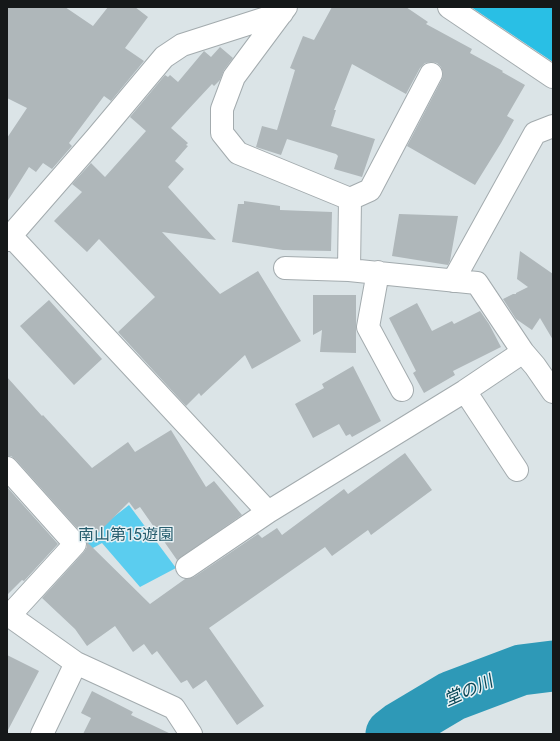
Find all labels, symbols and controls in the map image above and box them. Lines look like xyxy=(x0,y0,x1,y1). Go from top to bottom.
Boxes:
park label: 南山第15遊園 xyxy=(78,526,174,546)
water label: 堂の川 xyxy=(442,672,496,712)

